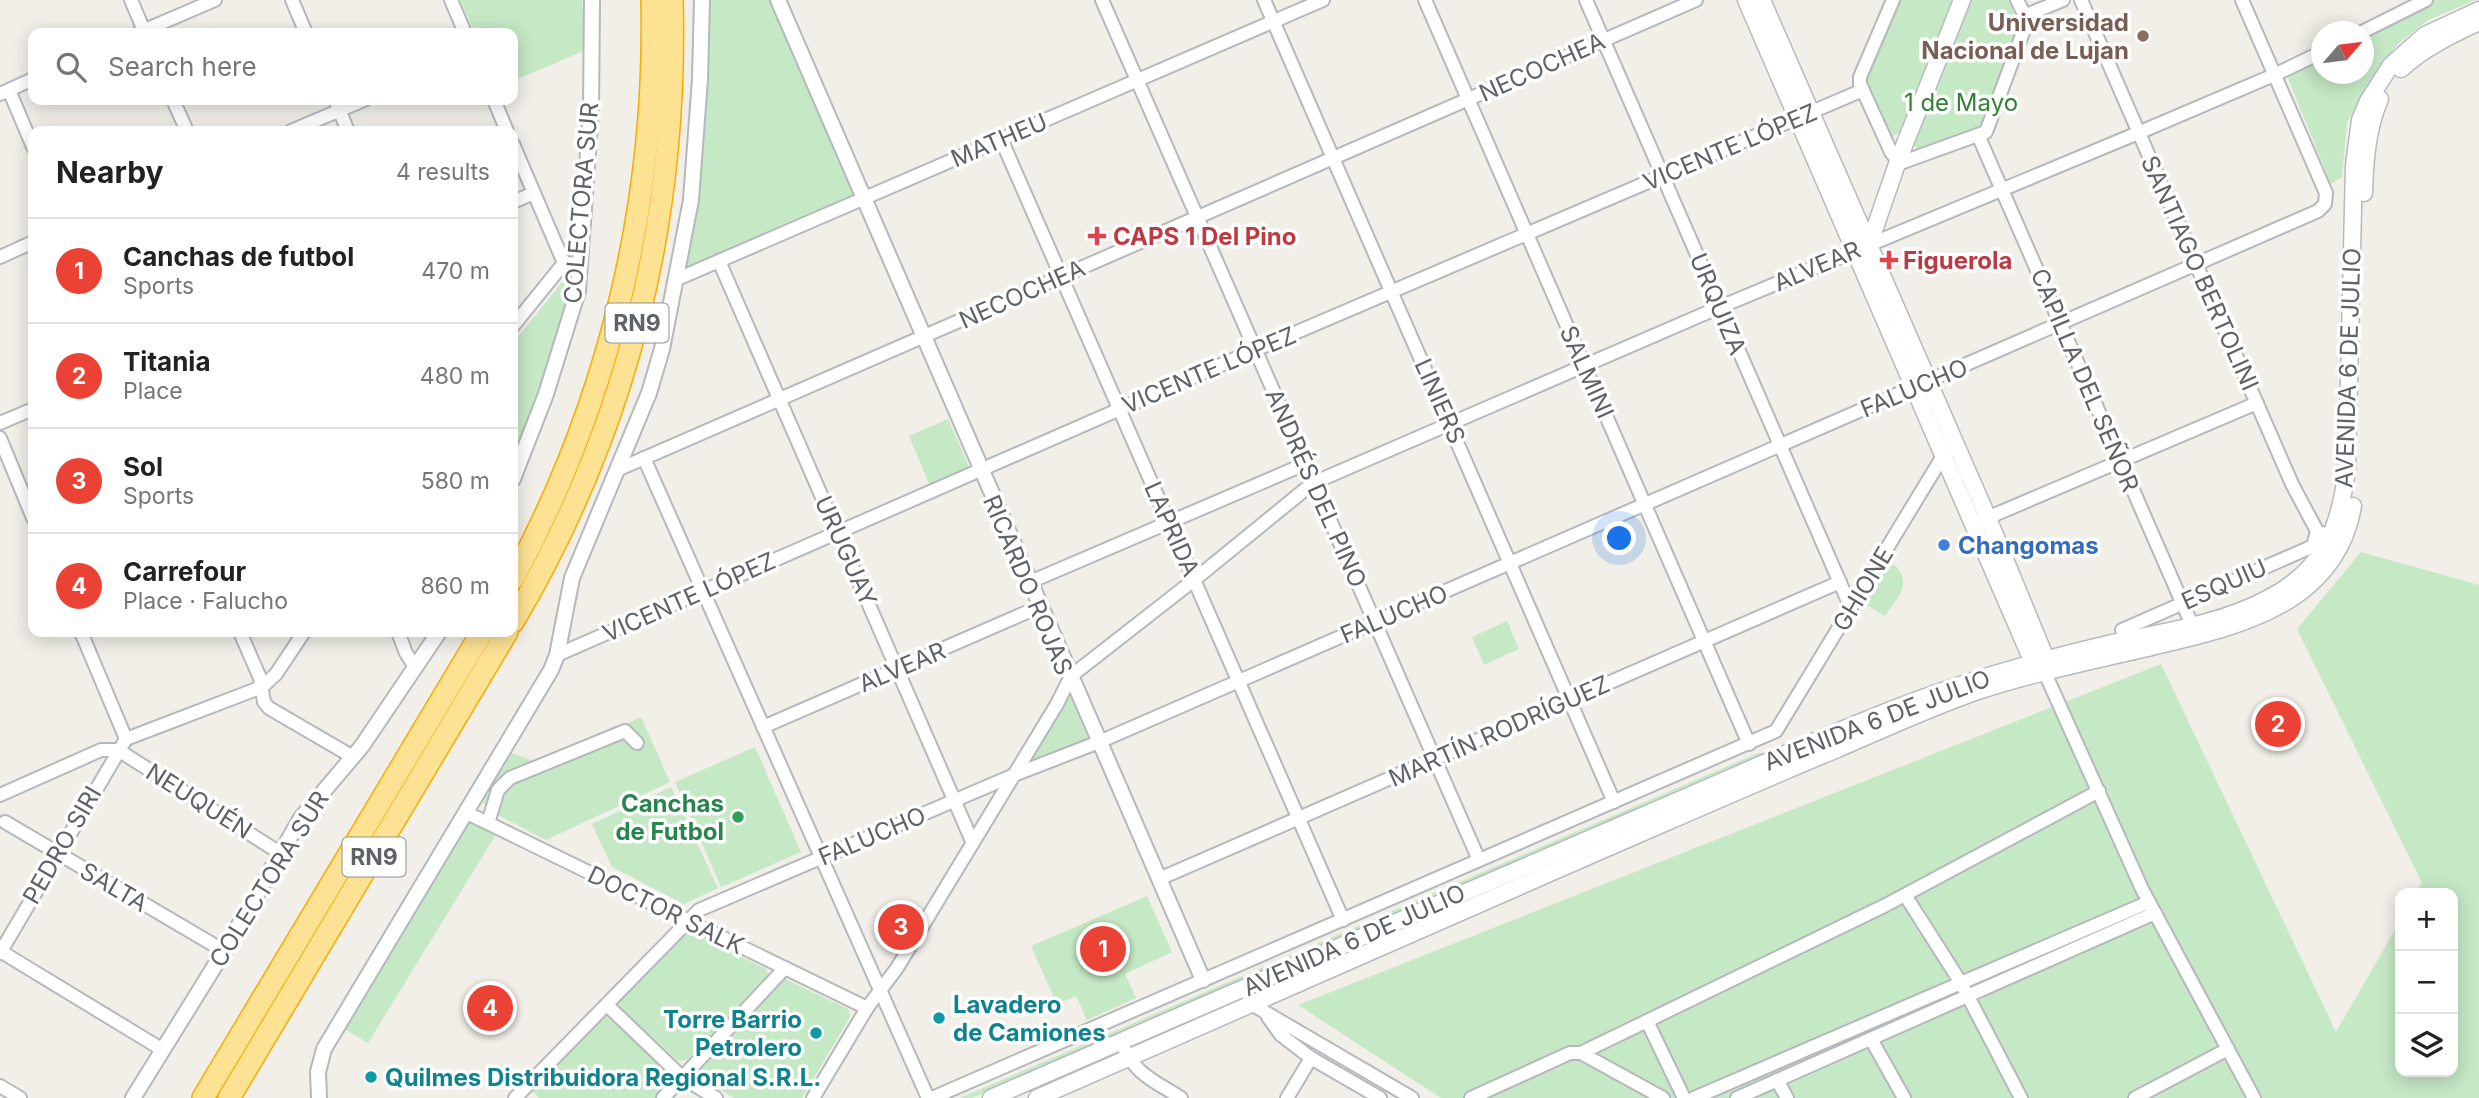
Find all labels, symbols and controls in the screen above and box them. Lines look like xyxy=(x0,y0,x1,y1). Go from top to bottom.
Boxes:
place label: Universidad Nacional de Lujan xyxy=(1921,8,2129,65)
north arrow xyxy=(2311,21,2374,84)
street label: NECOCHEA xyxy=(1475,26,1609,108)
search box xyxy=(28,28,518,105)
marker: Universidad Nacional de Lujan xyxy=(2135,28,2151,44)
icon: search xyxy=(52,48,90,86)
text: Search here xyxy=(108,51,257,82)
park label: 1 de Mayo xyxy=(1904,88,2018,117)
street label: VICENTE LÓPEZ xyxy=(1639,97,1821,197)
street label: COLECTORA SUR xyxy=(558,101,604,305)
street label: MATHEU xyxy=(946,107,1052,173)
street label: SANTIAGO BERTOLINI xyxy=(2135,151,2265,395)
text: Nearby xyxy=(56,154,164,190)
text: 4 results xyxy=(396,158,490,186)
place label: CAPS 1 Del Pino xyxy=(1113,222,1297,251)
marker: CAPS 1 Del Pino xyxy=(1087,226,1107,246)
street label: ALVEAR xyxy=(1769,235,1865,297)
text: Canchas de futbol xyxy=(123,241,354,272)
place label: Figuerola xyxy=(1903,246,2012,275)
street label: AVENIDA 6 DE JULIO xyxy=(2329,247,2367,489)
street label: URQUIZA xyxy=(1684,249,1752,359)
marker: Figuerola xyxy=(1881,252,1897,268)
street label: NECOCHEA xyxy=(955,253,1089,335)
text: 1 xyxy=(74,257,84,285)
text: 470 m xyxy=(421,257,490,285)
street label: CAPILLA DEL SEÑOR xyxy=(2025,264,2145,496)
text: Sports xyxy=(123,272,194,300)
road number: RN9 xyxy=(606,304,668,342)
street label: VICENTE LÓPEZ xyxy=(1118,320,1300,420)
street label: SALMINI xyxy=(1554,321,1620,423)
text: Titania xyxy=(123,346,210,377)
street label: FALUCHO xyxy=(1856,352,1972,424)
street label: LINIERS xyxy=(1408,354,1472,448)
text: 2 xyxy=(72,362,86,390)
text: 480 m xyxy=(420,362,490,390)
text: Place xyxy=(123,377,183,405)
street label: ANDRÉS DEL PINO xyxy=(1259,384,1374,592)
text: Sol xyxy=(123,451,163,482)
text: 3 xyxy=(72,467,86,495)
text: 580 m xyxy=(421,467,490,495)
street label: LAPRIDA xyxy=(1138,477,1206,581)
text: Sports xyxy=(123,482,194,510)
street label: URUGUAY xyxy=(809,491,883,611)
street label: RICARDO ROJAS xyxy=(977,491,1079,679)
your location xyxy=(1602,521,1636,555)
place label: Changomas xyxy=(1958,531,2099,560)
marker: Changomas xyxy=(1936,537,1952,553)
street label: GHIONE xyxy=(1827,542,1899,636)
street label: VICENTE LÓPEZ xyxy=(598,546,780,648)
street label: ESQUIU xyxy=(2177,552,2271,616)
text: Carrefour xyxy=(123,556,246,587)
text: 4 xyxy=(71,572,87,600)
text: 860 m xyxy=(420,572,490,600)
street label: FALUCHO xyxy=(1336,578,1452,650)
text: Place · Falucho xyxy=(123,587,288,615)
street label: ALVEAR xyxy=(854,636,950,698)
street label: AVENIDA 6 DE JULIO xyxy=(1760,663,1994,777)
street label: MARTÍN RODRÍGUEZ xyxy=(1384,668,1614,793)
pin: 2 xyxy=(2255,698,2301,750)
street label: NEUQUÉN xyxy=(141,756,258,845)
street label: PEDRO SIRI xyxy=(17,781,107,909)
street label: COLECTORA SUR xyxy=(203,786,335,972)
place label: Canchas de Futbol xyxy=(615,789,724,846)
street label: FALUCHO xyxy=(814,800,930,872)
marker: Canchas de Futbol xyxy=(730,809,746,825)
road number: RN9 xyxy=(342,838,406,876)
street label: SALTA xyxy=(75,856,153,918)
street label: DOCTOR SALK xyxy=(583,860,749,960)
street label: AVENIDA 6 DE JULIO xyxy=(1238,878,1470,1002)
map controls xyxy=(2395,888,2458,1077)
button: + xyxy=(2395,888,2458,951)
pin: 3 xyxy=(878,901,924,953)
pin: 1 xyxy=(1080,923,1126,975)
button: − xyxy=(2395,951,2458,1014)
pin: 4 xyxy=(467,982,513,1034)
place label: Lavadero de Camiones xyxy=(953,990,1106,1047)
place label: Torre Barrio Petrolero xyxy=(663,1005,802,1062)
marker: Lavadero de Camiones xyxy=(931,1010,947,1026)
button: layers xyxy=(2395,1014,2458,1077)
marker: Torre Barrio Petrolero xyxy=(808,1025,824,1041)
place label: Quilmes Distribuidora Regional S.R.L. xyxy=(385,1063,821,1092)
marker: Quilmes Distribuidora Regional S.R.L. xyxy=(363,1069,379,1085)

